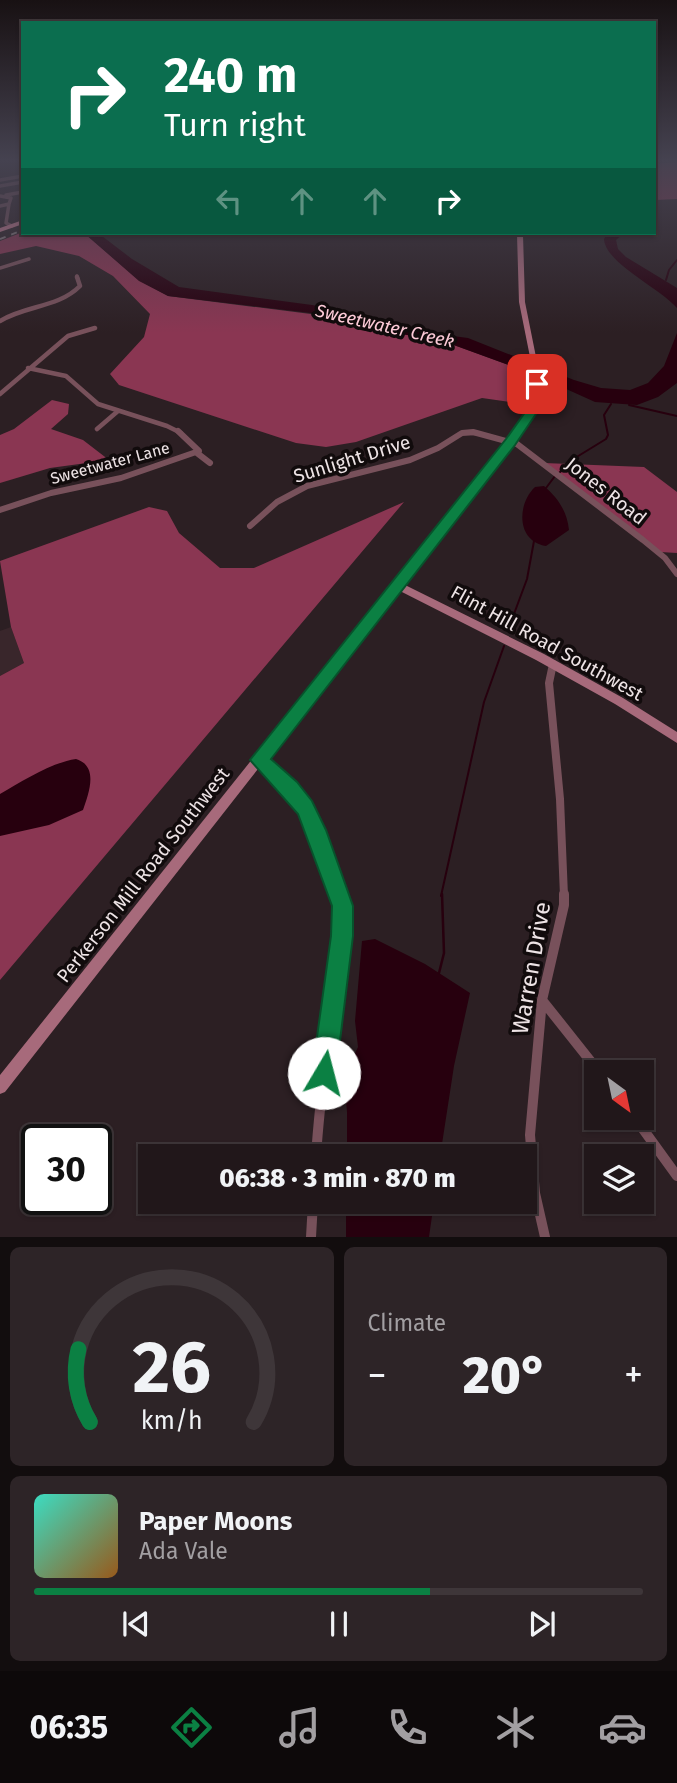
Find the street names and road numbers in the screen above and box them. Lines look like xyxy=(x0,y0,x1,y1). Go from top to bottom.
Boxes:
street label: Sunlight Drive xyxy=(291,430,413,488)
street label: Sweetwater Lane xyxy=(48,438,172,488)
street label: Jones Road xyxy=(561,452,651,530)
street label: Flint Hill Road Southwest xyxy=(447,580,647,706)
street label: Perkerson Mill Road Southwest xyxy=(52,763,234,987)
street label: Warren Drive xyxy=(506,900,556,1036)

